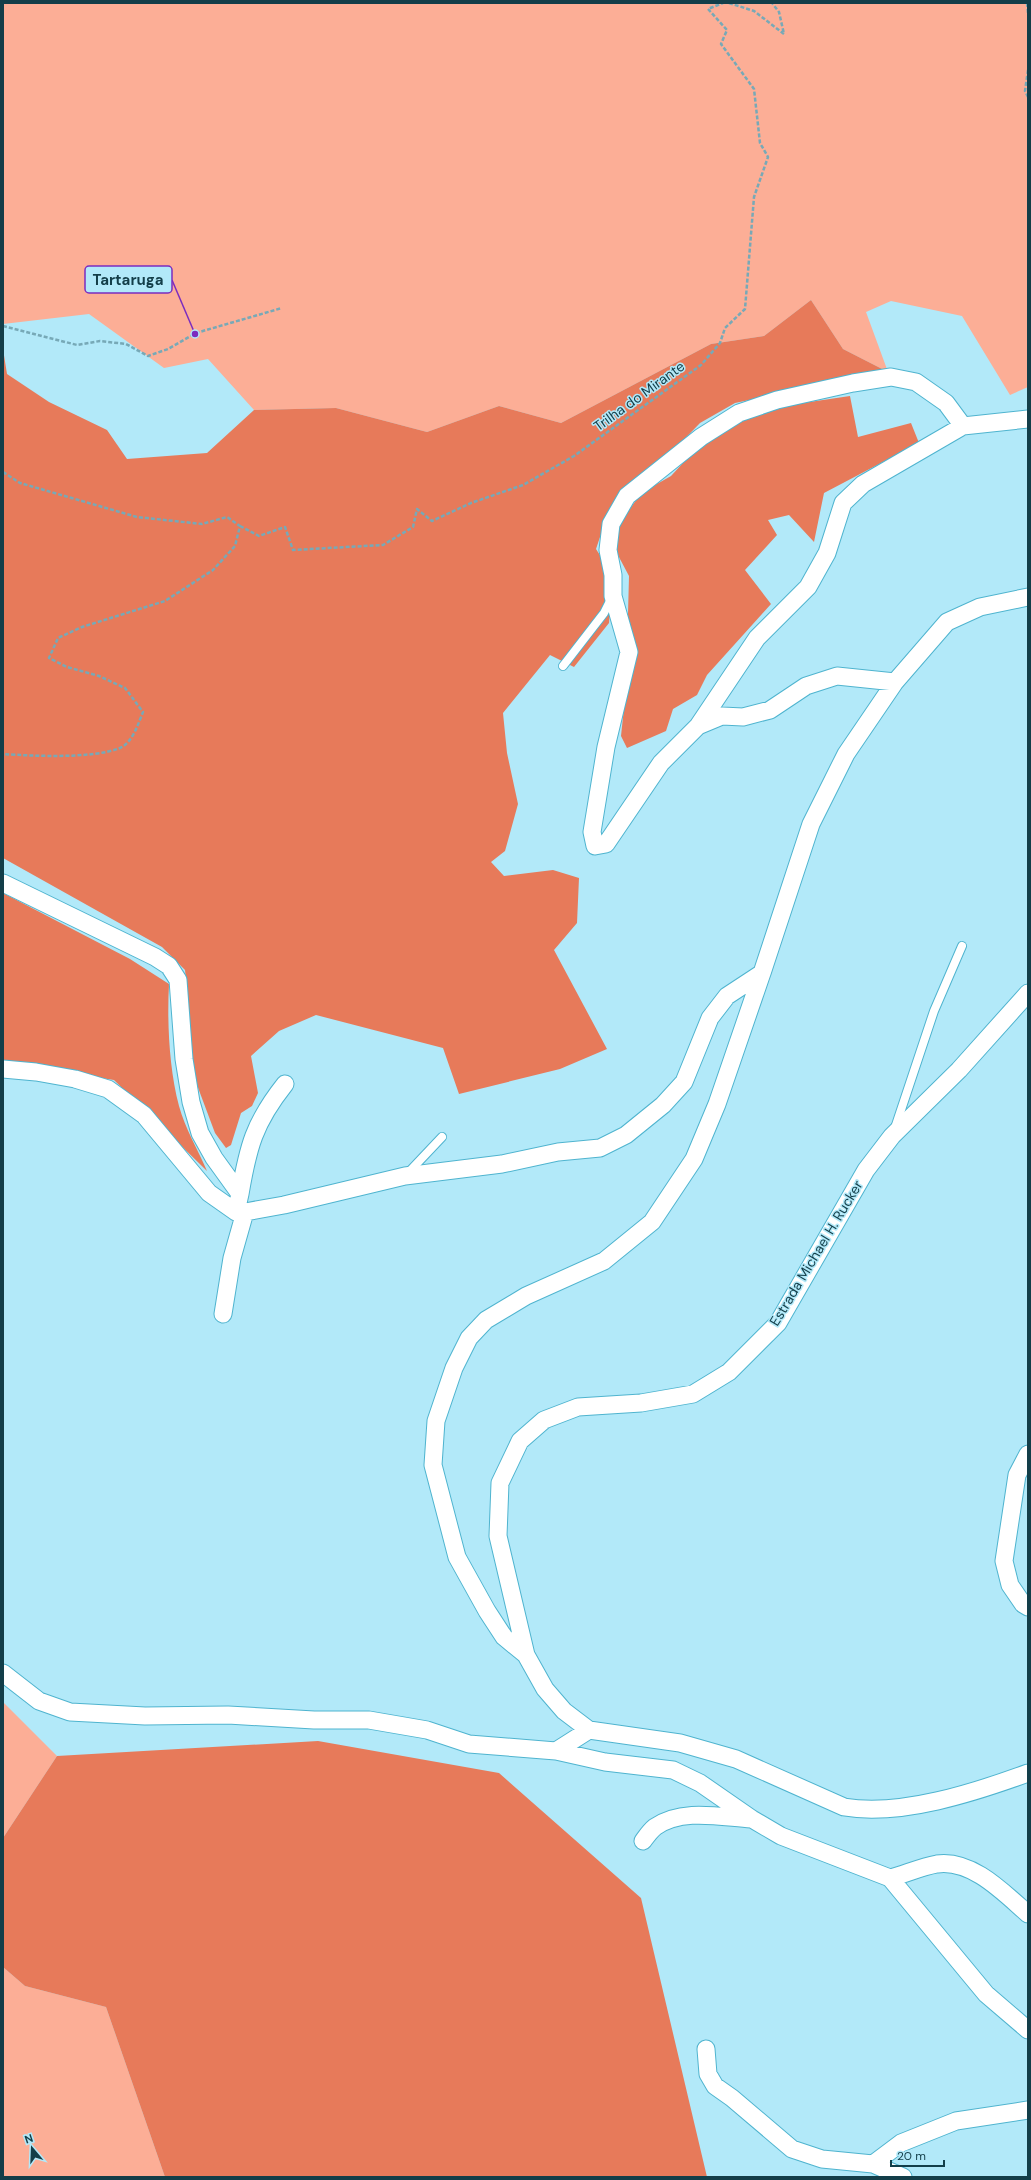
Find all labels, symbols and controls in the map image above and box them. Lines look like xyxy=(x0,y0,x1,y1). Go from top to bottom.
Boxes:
callout: Tartaruga xyxy=(85,266,172,293)
text: Tartaruga xyxy=(93,270,163,290)
street label: Trilha do Mirante xyxy=(590,357,688,435)
street label: Estrada Michael H. Rucker xyxy=(765,1177,867,1329)
north arrow xyxy=(12,2128,52,2168)
text: N xyxy=(23,2131,35,2146)
scale bar xyxy=(891,2142,944,2168)
text: 20 m xyxy=(897,2148,926,2164)

